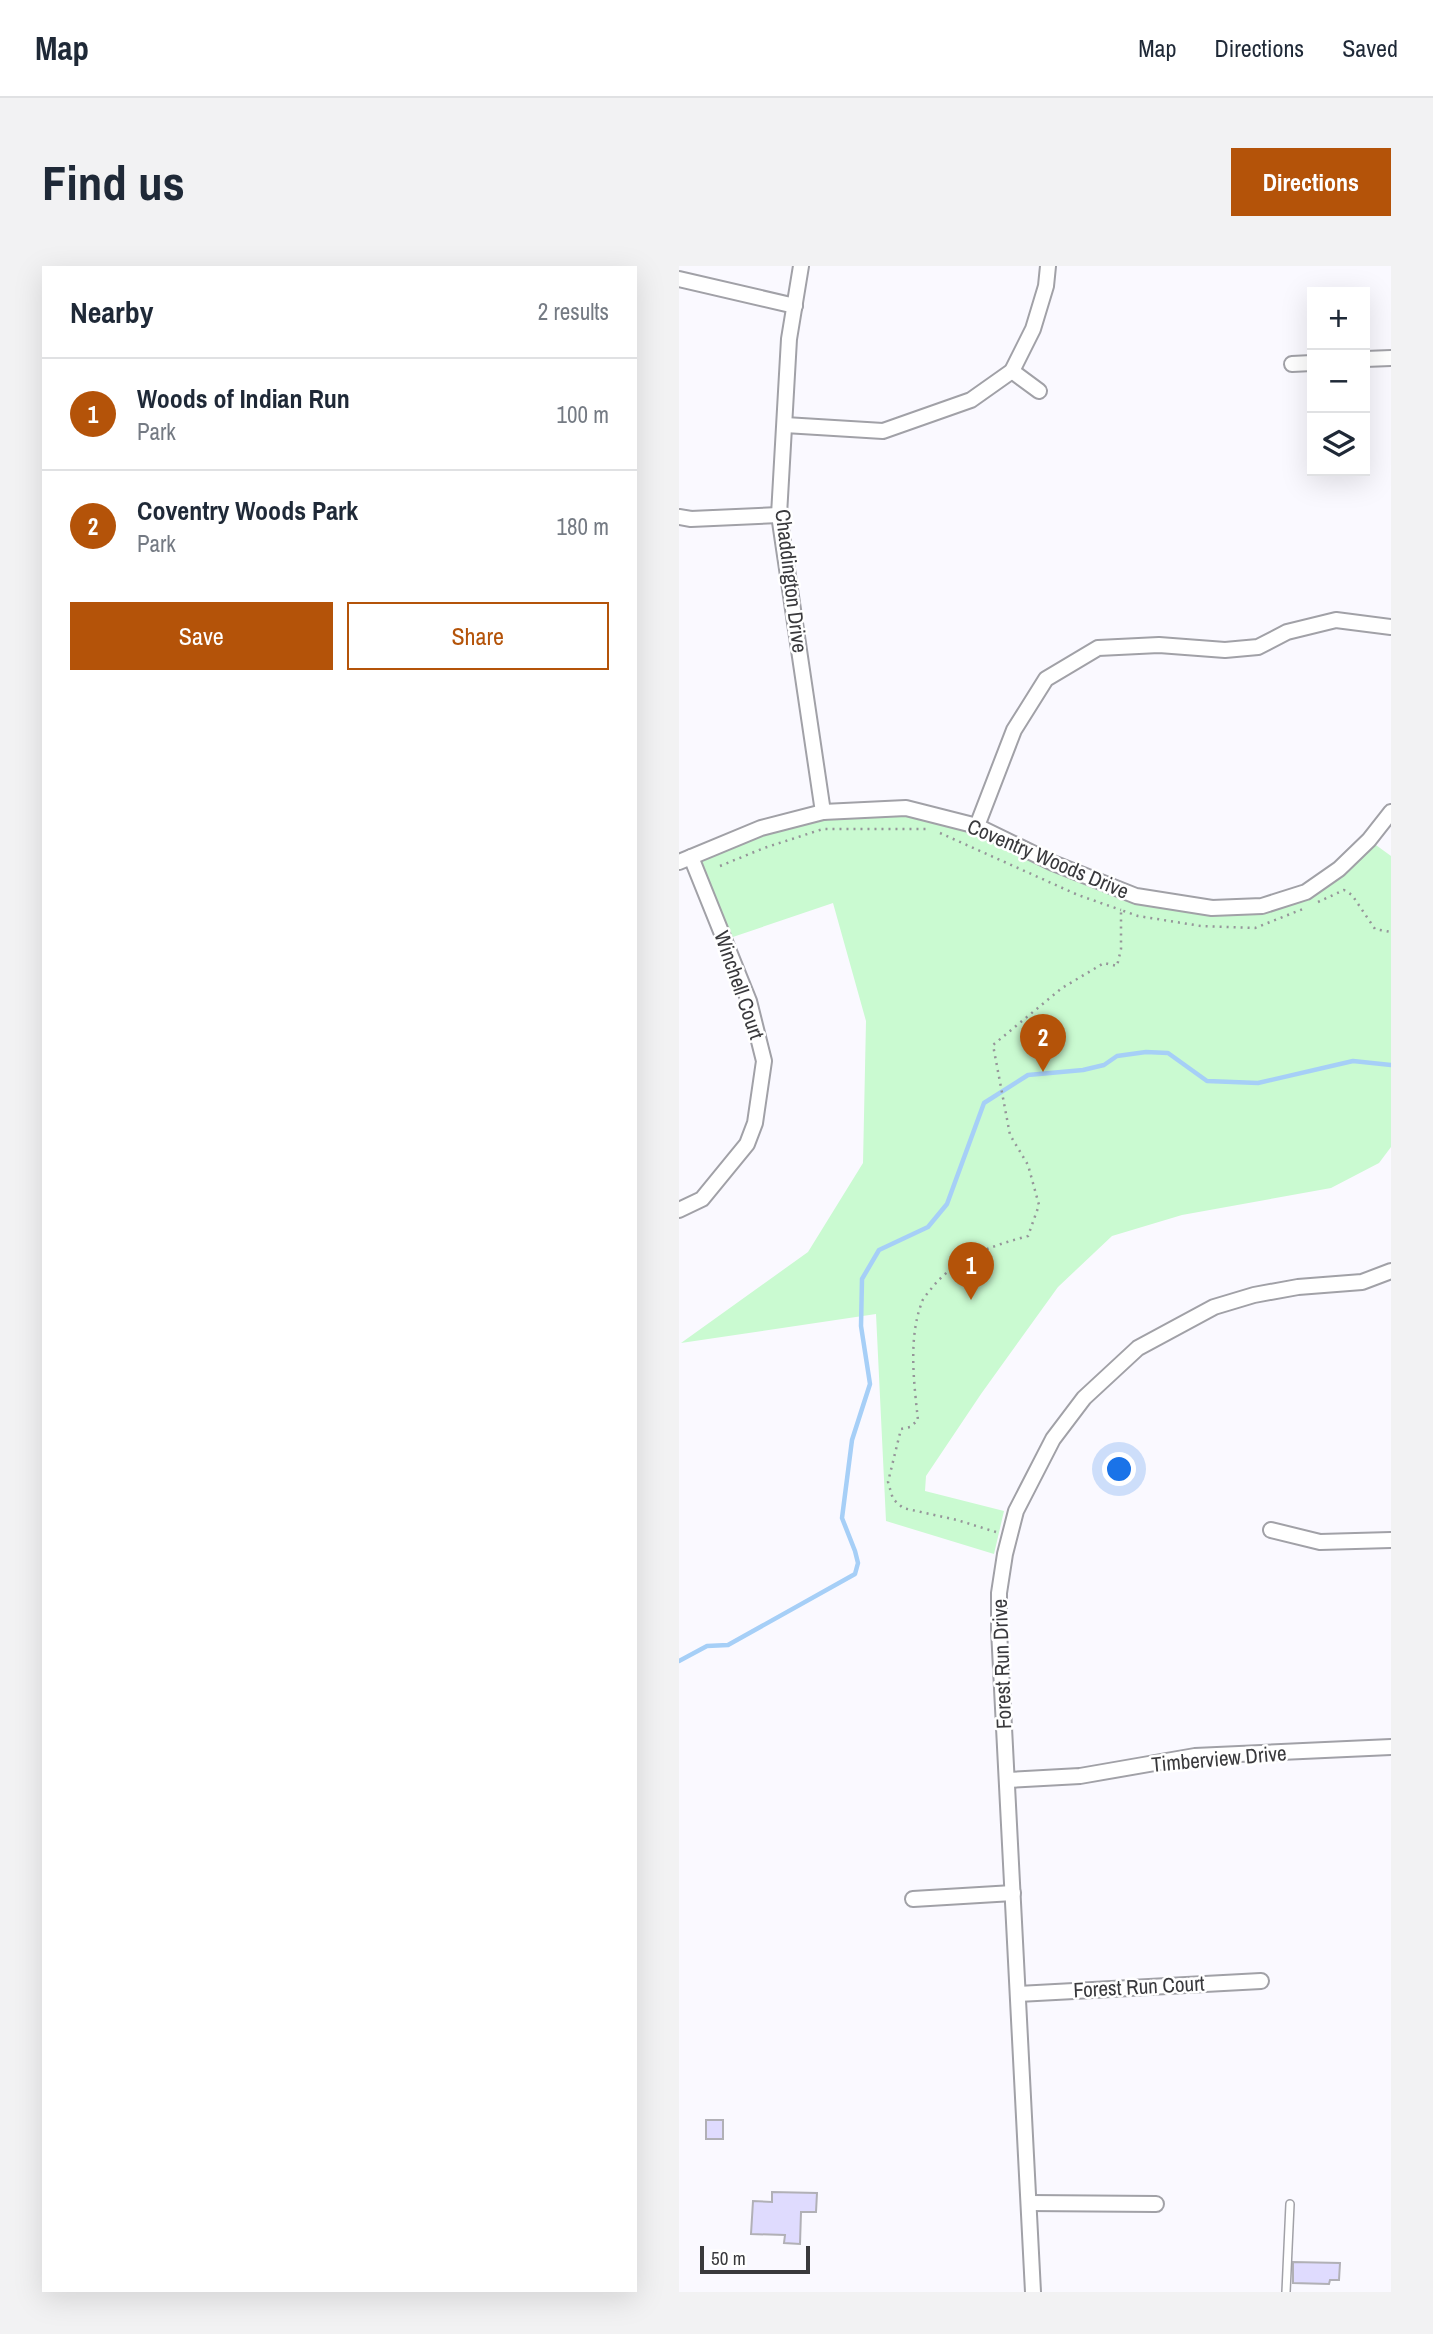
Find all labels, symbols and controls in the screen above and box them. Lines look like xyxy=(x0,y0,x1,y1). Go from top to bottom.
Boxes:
text: Map xyxy=(35,26,89,70)
text: Map xyxy=(1138,32,1176,64)
text: Directions xyxy=(1214,32,1304,64)
text: Saved xyxy=(1342,32,1398,64)
button: Directions xyxy=(1231,148,1391,216)
text: Find us xyxy=(42,149,185,215)
map controls xyxy=(1307,287,1370,476)
button: + xyxy=(1307,287,1370,350)
text: Nearby xyxy=(70,292,153,332)
text: 2 results xyxy=(538,296,609,327)
button: − xyxy=(1307,350,1370,413)
text: Woods of Indian Run xyxy=(137,381,350,416)
text: 1 xyxy=(88,399,98,430)
text: 100 m xyxy=(557,399,609,430)
button: layers xyxy=(1307,413,1370,476)
text: Park xyxy=(137,416,176,447)
text: Coventry Woods Park xyxy=(137,493,358,528)
street label: Chaddington Drive xyxy=(768,507,815,654)
text: 2 xyxy=(88,511,98,542)
text: 180 m xyxy=(557,511,609,542)
text: Park xyxy=(137,528,176,559)
button: Save xyxy=(70,602,333,670)
button: Share xyxy=(347,602,609,670)
street label: Coventry Woods Drive xyxy=(963,811,1133,906)
street label: Winchell Court xyxy=(707,927,772,1043)
pin: 2 xyxy=(1020,1014,1066,1072)
pin: 1 xyxy=(948,1242,994,1300)
your location xyxy=(1102,1452,1136,1486)
street label: Forest Run Drive xyxy=(985,1598,1018,1730)
street label: Timberview Drive xyxy=(1150,1738,1288,1779)
street label: Forest Run Court xyxy=(1073,1969,1205,2004)
scale bar xyxy=(700,2243,810,2275)
text: 50 m xyxy=(711,2245,746,2271)

